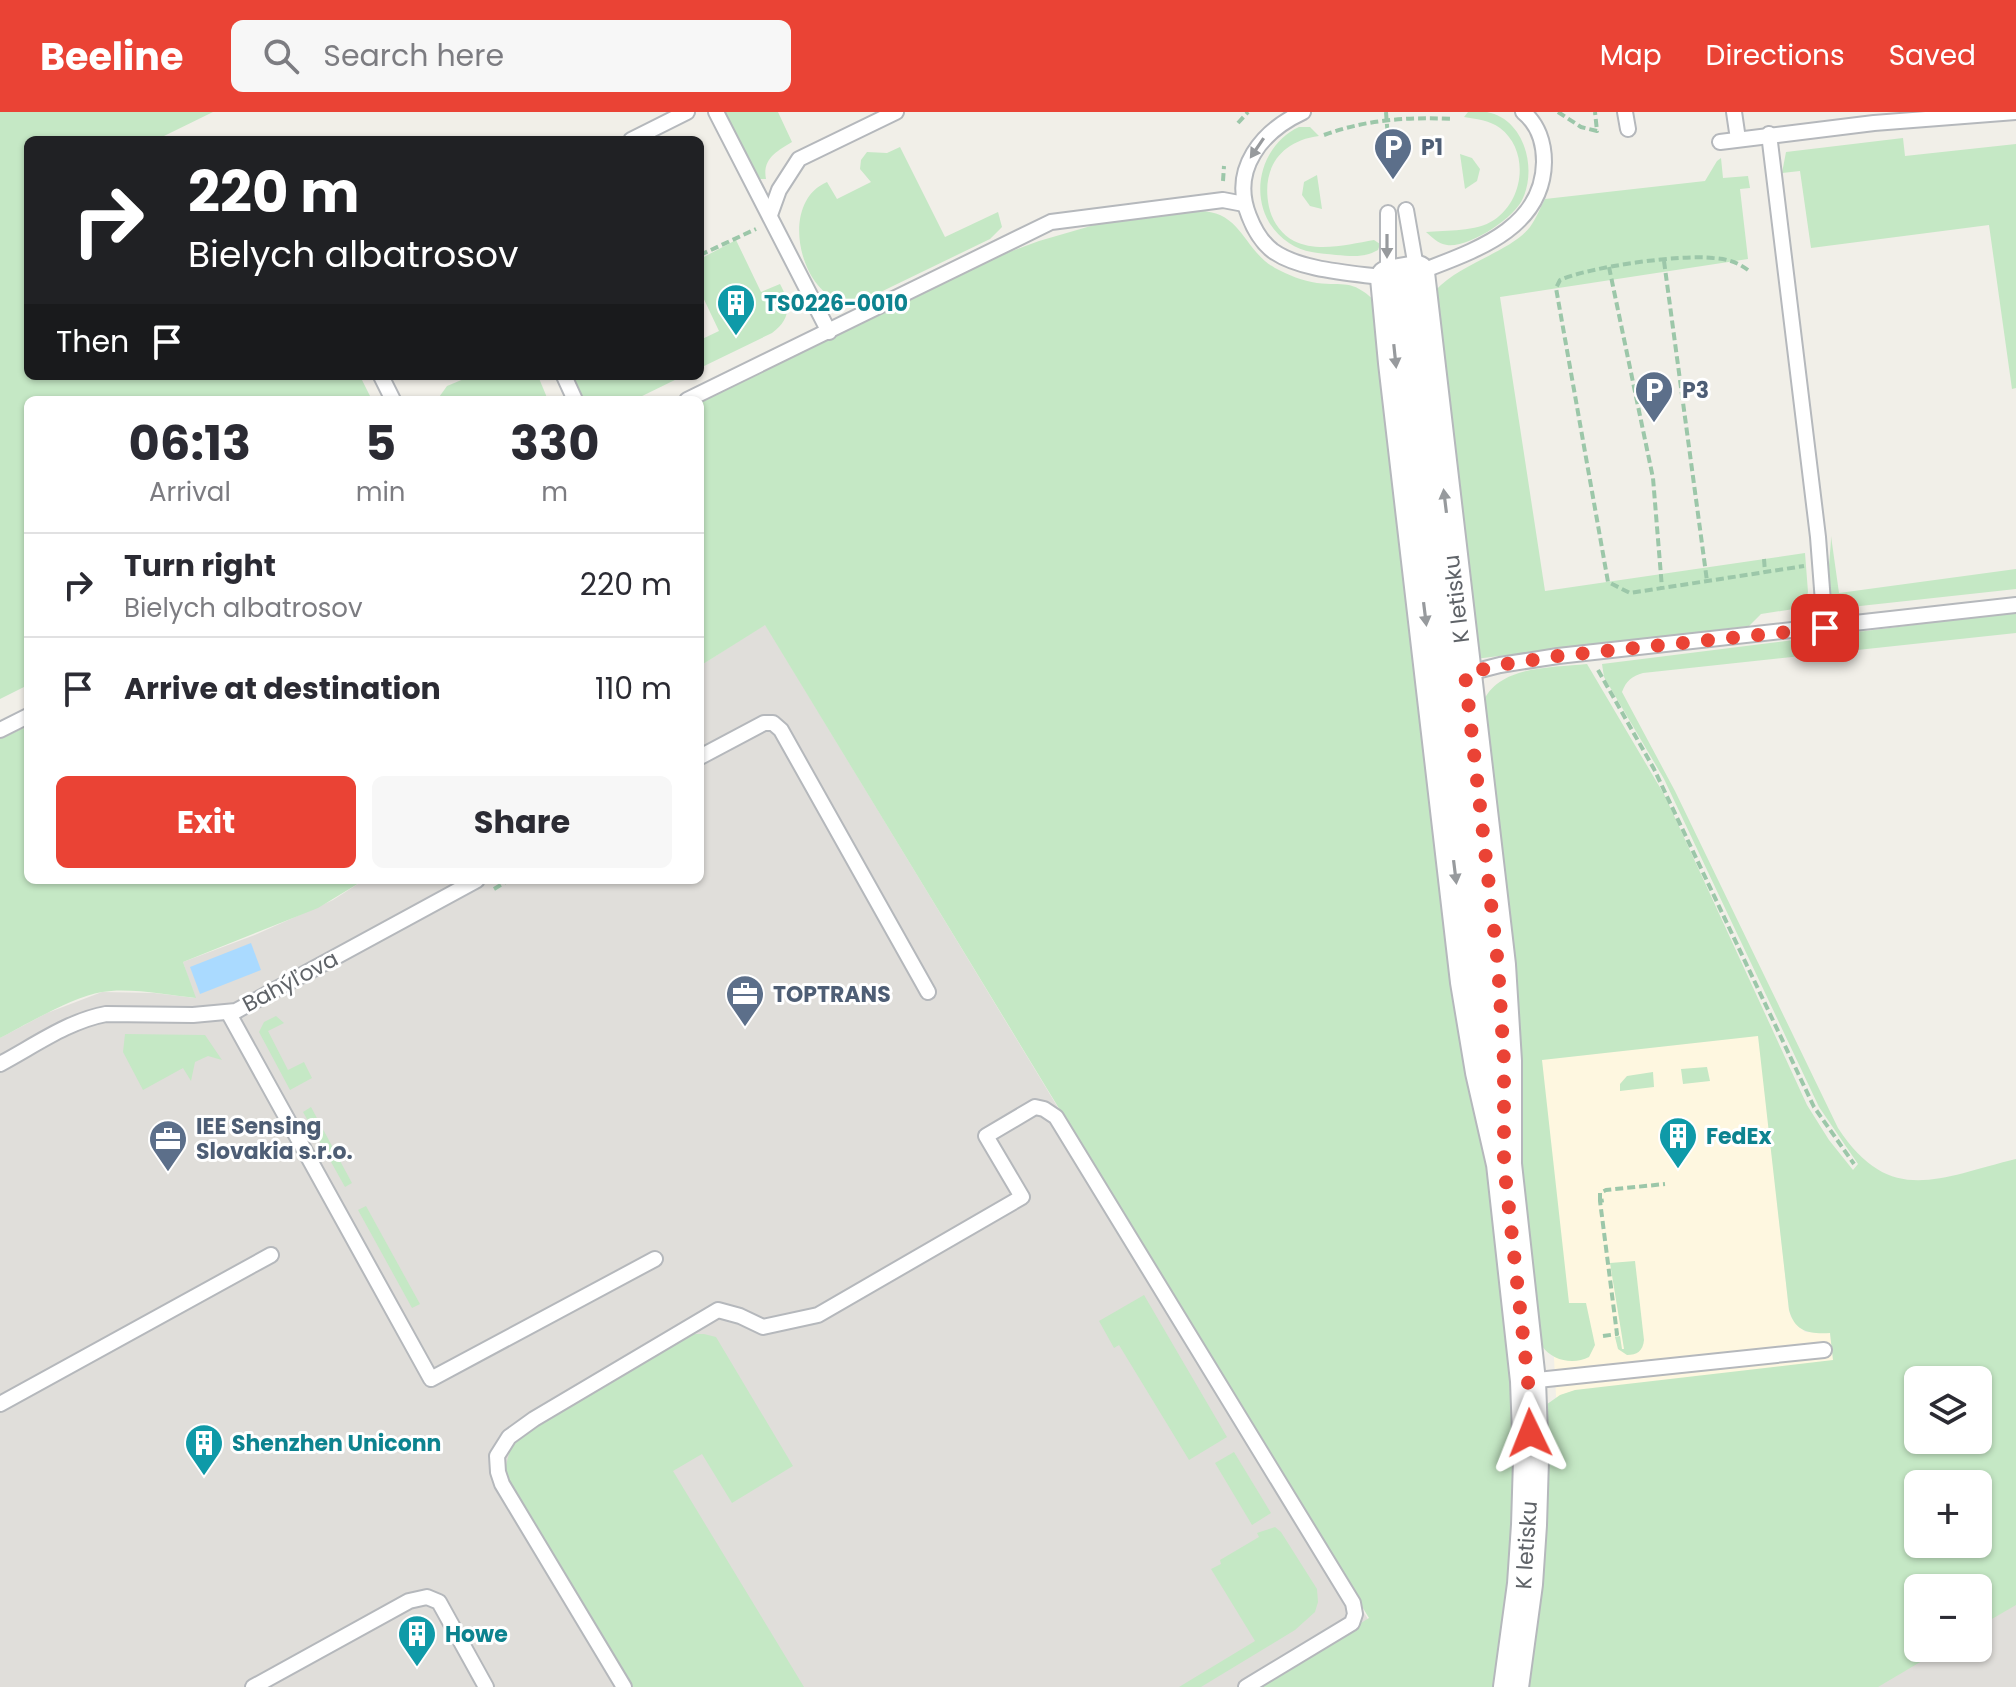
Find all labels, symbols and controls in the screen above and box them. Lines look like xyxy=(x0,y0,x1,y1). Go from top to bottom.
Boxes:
search box xyxy=(231,20,791,92)
text: Beeline xyxy=(40,30,183,83)
icon: search xyxy=(259,34,303,78)
text: Search here xyxy=(323,34,504,77)
text: Map xyxy=(1600,36,1662,75)
text: Directions xyxy=(1706,36,1845,75)
text: Saved xyxy=(1889,36,1976,75)
parking icon: P1 xyxy=(1372,126,1414,181)
place label: P1 xyxy=(1421,132,1443,163)
one-way arrow xyxy=(1250,137,1265,158)
text: 220 m xyxy=(188,153,360,232)
icon: right xyxy=(56,168,160,272)
text: Bielych albatrosov xyxy=(188,229,518,280)
one-way arrow xyxy=(1381,234,1394,259)
building icon: TS0226-0010 xyxy=(715,282,757,337)
place label: TS0226-0010 xyxy=(764,288,908,319)
text: Then xyxy=(56,320,129,363)
icon: arrive xyxy=(145,320,189,364)
one-way arrow xyxy=(1389,344,1402,369)
parking icon: P3 xyxy=(1633,369,1675,424)
place label: P3 xyxy=(1682,375,1709,406)
text: 06:13 xyxy=(129,410,251,477)
text: 5 xyxy=(365,410,396,477)
text: 330 xyxy=(510,410,599,477)
text: Arrival xyxy=(149,474,231,510)
text: min xyxy=(356,474,406,510)
text: m xyxy=(541,474,568,510)
one-way arrow xyxy=(1438,488,1451,513)
text: Turn right xyxy=(124,544,276,587)
street label: K letisku xyxy=(1436,553,1477,645)
icon: right xyxy=(56,563,100,607)
text: 220 m xyxy=(580,563,672,606)
text: Bielych albatrosov xyxy=(124,590,363,626)
pin xyxy=(1791,594,1859,662)
one-way arrow xyxy=(1419,602,1432,627)
icon: arrive xyxy=(1803,606,1847,650)
icon: arrive xyxy=(56,667,100,711)
text: Arrive at destination xyxy=(124,667,441,710)
text: 110 m xyxy=(595,667,672,710)
button: Exit xyxy=(56,776,356,868)
button: Share xyxy=(372,776,672,868)
one-way arrow xyxy=(1449,860,1462,885)
street label: Bahýľova xyxy=(237,943,344,1020)
office icon: TOPTRANS xyxy=(724,973,766,1028)
place label: TOPTRANS xyxy=(773,979,891,1010)
place label: IEE Sensing Slovakia s.r.o. xyxy=(196,1111,353,1167)
building icon: FedEx xyxy=(1657,1115,1699,1170)
office icon: IEE Sensing Slovakia s.r.o. xyxy=(147,1118,189,1173)
place label: FedEx xyxy=(1706,1121,1771,1152)
map controls xyxy=(1904,1366,1992,1662)
button: layers xyxy=(1904,1366,1992,1454)
position arrow xyxy=(1488,1391,1572,1475)
building icon: Shenzhen Uniconn xyxy=(183,1422,225,1477)
place label: Shenzhen Uniconn xyxy=(232,1428,441,1459)
button: + xyxy=(1904,1470,1992,1558)
street label: K letisku xyxy=(1508,1500,1545,1590)
button: − xyxy=(1904,1574,1992,1662)
building icon: Howe xyxy=(396,1613,438,1668)
place label: Howe xyxy=(445,1619,508,1650)

